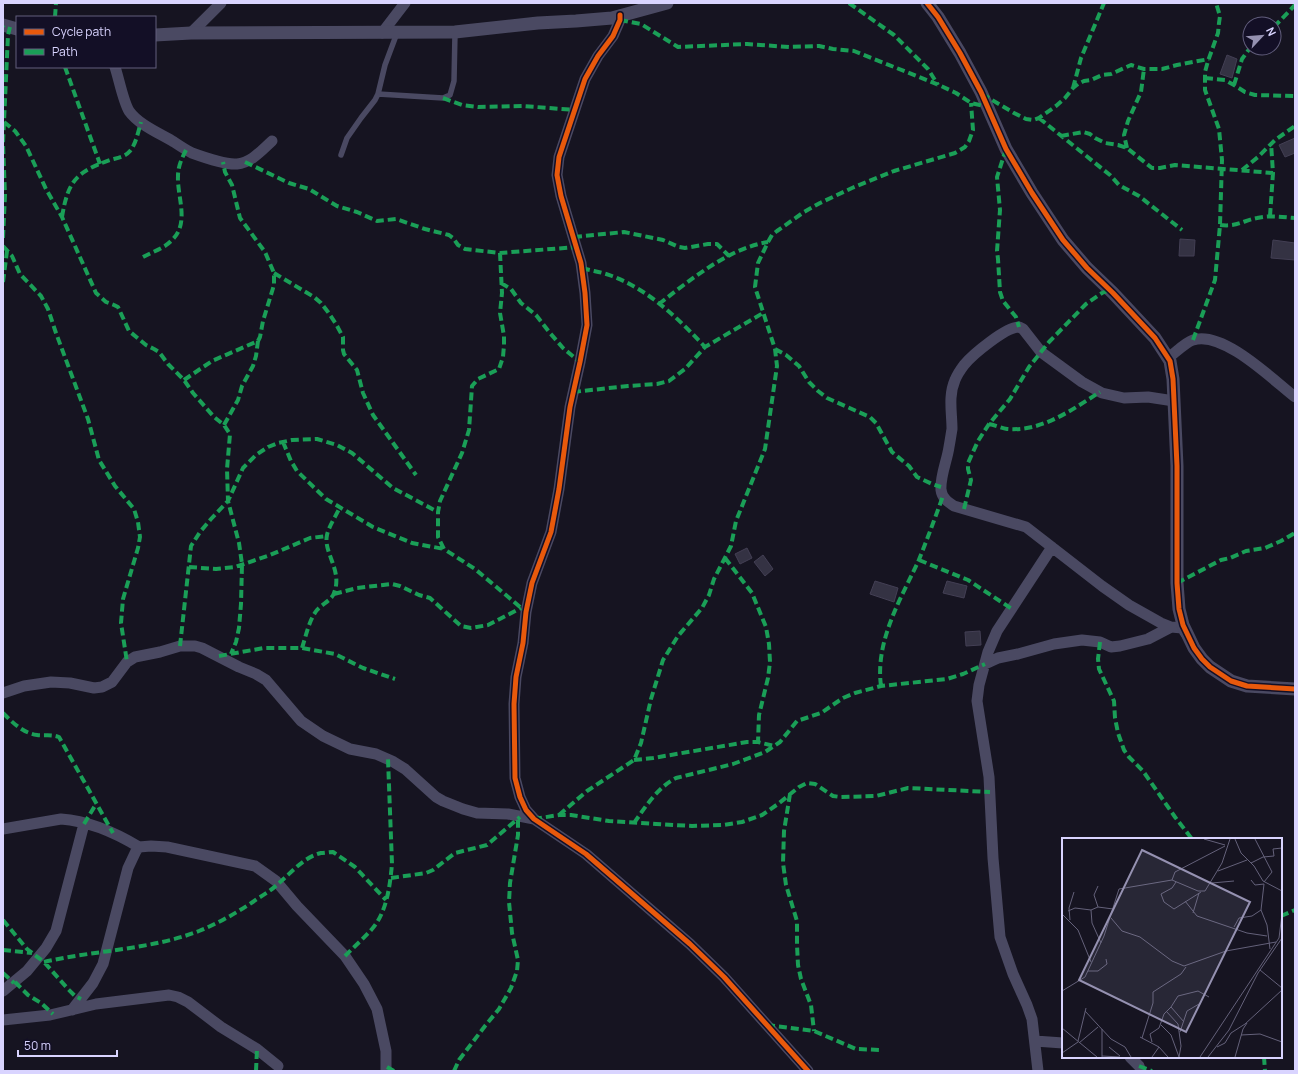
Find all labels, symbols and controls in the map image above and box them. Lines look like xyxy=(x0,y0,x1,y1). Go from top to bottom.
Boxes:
legend xyxy=(16,16,156,68)
north arrow xyxy=(1242,16,1282,56)
text: Cycle path xyxy=(52,23,111,40)
text: N xyxy=(1263,25,1280,38)
text: Path xyxy=(52,43,78,60)
inset map xyxy=(1062,838,1282,1058)
scale bar xyxy=(18,1032,117,1058)
text: 50 m xyxy=(24,1037,51,1054)

